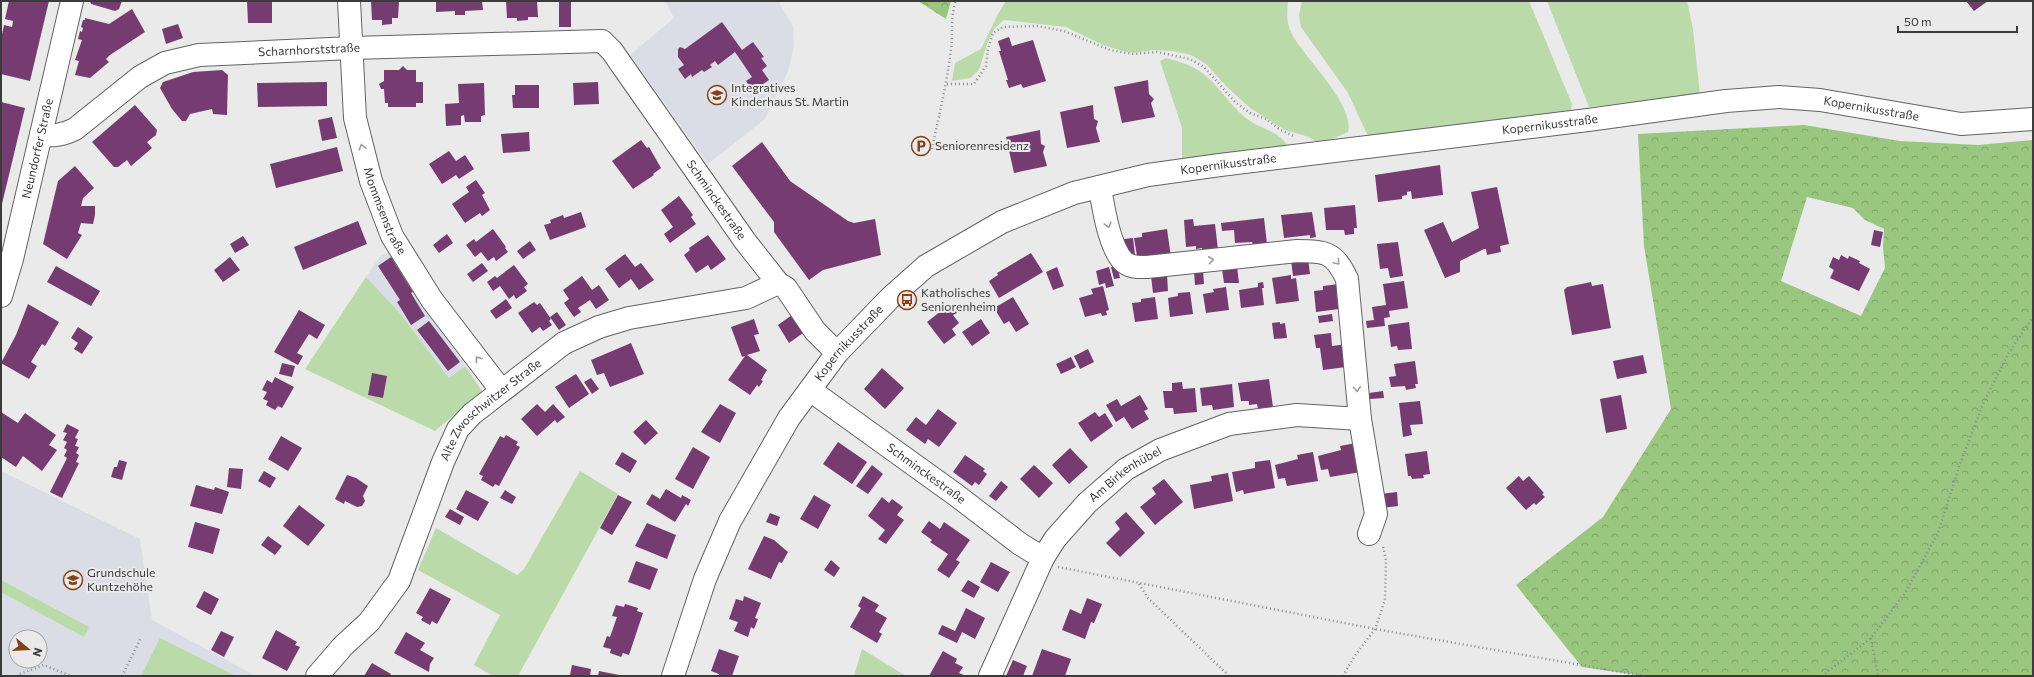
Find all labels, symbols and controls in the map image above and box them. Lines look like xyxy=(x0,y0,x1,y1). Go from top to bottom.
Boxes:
scale bar xyxy=(1898,8,2017,34)
text: 50 m xyxy=(1904,14,1932,28)
street label: Scharnhorststraße xyxy=(258,40,360,58)
place label: Integratives Kinderhaus St. Martin xyxy=(731,80,849,108)
school or university icon: Integratives Kinderhaus St. Martin xyxy=(706,84,728,106)
street label: Kopernikusstraße xyxy=(1823,93,1920,123)
street label: Neundorfer Straße xyxy=(18,97,55,200)
street label: Kopernikusstraße xyxy=(1501,111,1599,136)
parking icon: Seniorenresidenz xyxy=(910,135,932,157)
place label: Seniorenresidenz xyxy=(935,138,1029,152)
one-way arrow xyxy=(359,144,367,150)
street label: Kopernikusstraße xyxy=(1179,150,1277,176)
street label: Schminckestraße xyxy=(684,157,750,242)
street label: Mommsenstraße xyxy=(362,166,410,257)
one-way arrow xyxy=(1103,221,1112,228)
one-way arrow xyxy=(1208,256,1215,265)
one-way arrow xyxy=(1332,257,1339,265)
place label: Katholisches Seniorenheim xyxy=(921,285,996,313)
bus stop icon: Katholisches Seniorenheim xyxy=(896,289,918,311)
street label: Kopernikusstraße xyxy=(811,302,885,383)
street label: Alte Zwoschwitzer Straße xyxy=(437,355,544,463)
one-way arrow xyxy=(475,356,482,363)
one-way arrow xyxy=(1353,386,1362,392)
street label: Schminckestraße xyxy=(885,440,969,506)
street label: Am Birkenhübel xyxy=(1085,443,1163,504)
place label: Grundschule Kuntzehöhe xyxy=(87,565,155,593)
school or university icon: Grundschule Kuntzehöhe xyxy=(62,569,84,591)
north arrow xyxy=(8,629,48,669)
text: N xyxy=(31,646,45,658)

